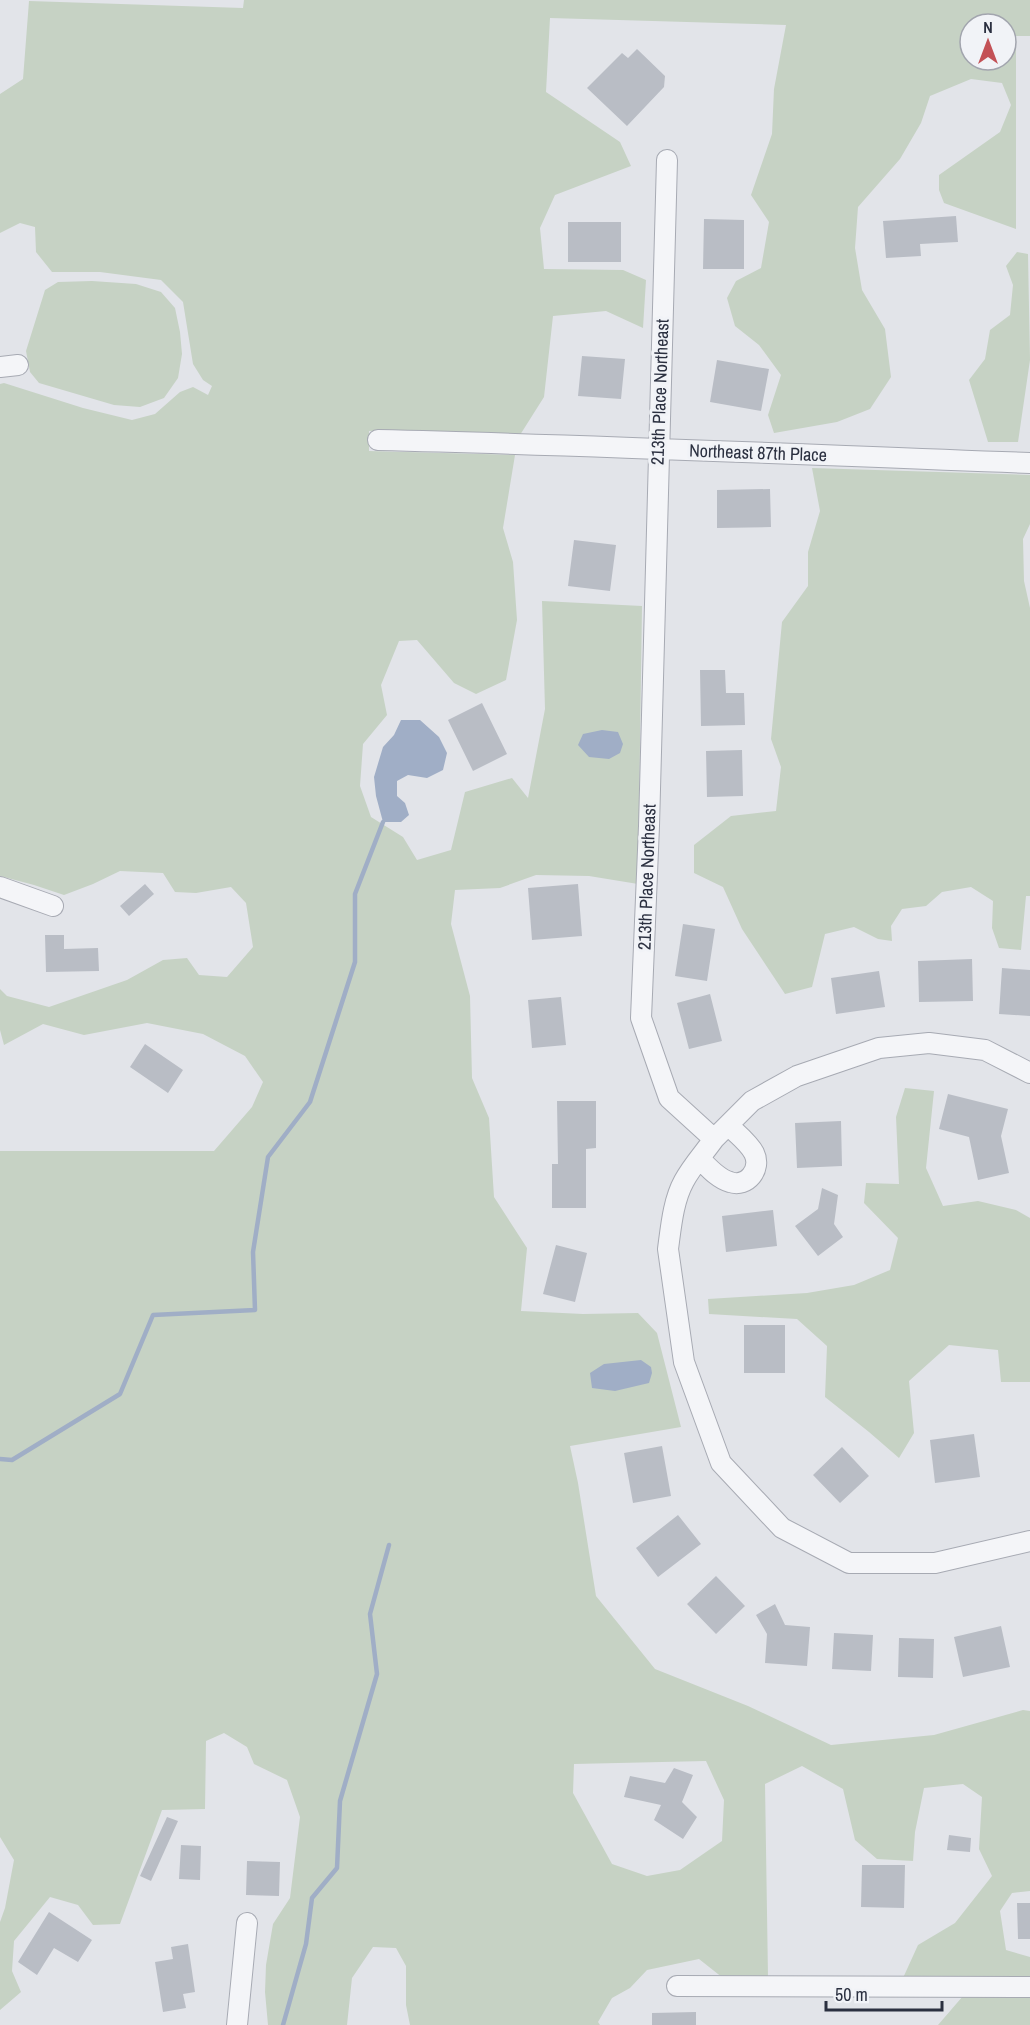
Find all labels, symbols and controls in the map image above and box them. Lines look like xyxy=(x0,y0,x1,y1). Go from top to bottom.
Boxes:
north arrow xyxy=(958,12,1018,72)
text: N xyxy=(983,16,993,38)
street label: 213th Place Northeast xyxy=(644,319,675,465)
street label: Northeast 87th Place xyxy=(689,438,827,467)
street label: 213th Place Northeast xyxy=(631,804,662,950)
scale bar xyxy=(826,1974,942,2012)
text: 50 m xyxy=(835,1982,868,2007)

